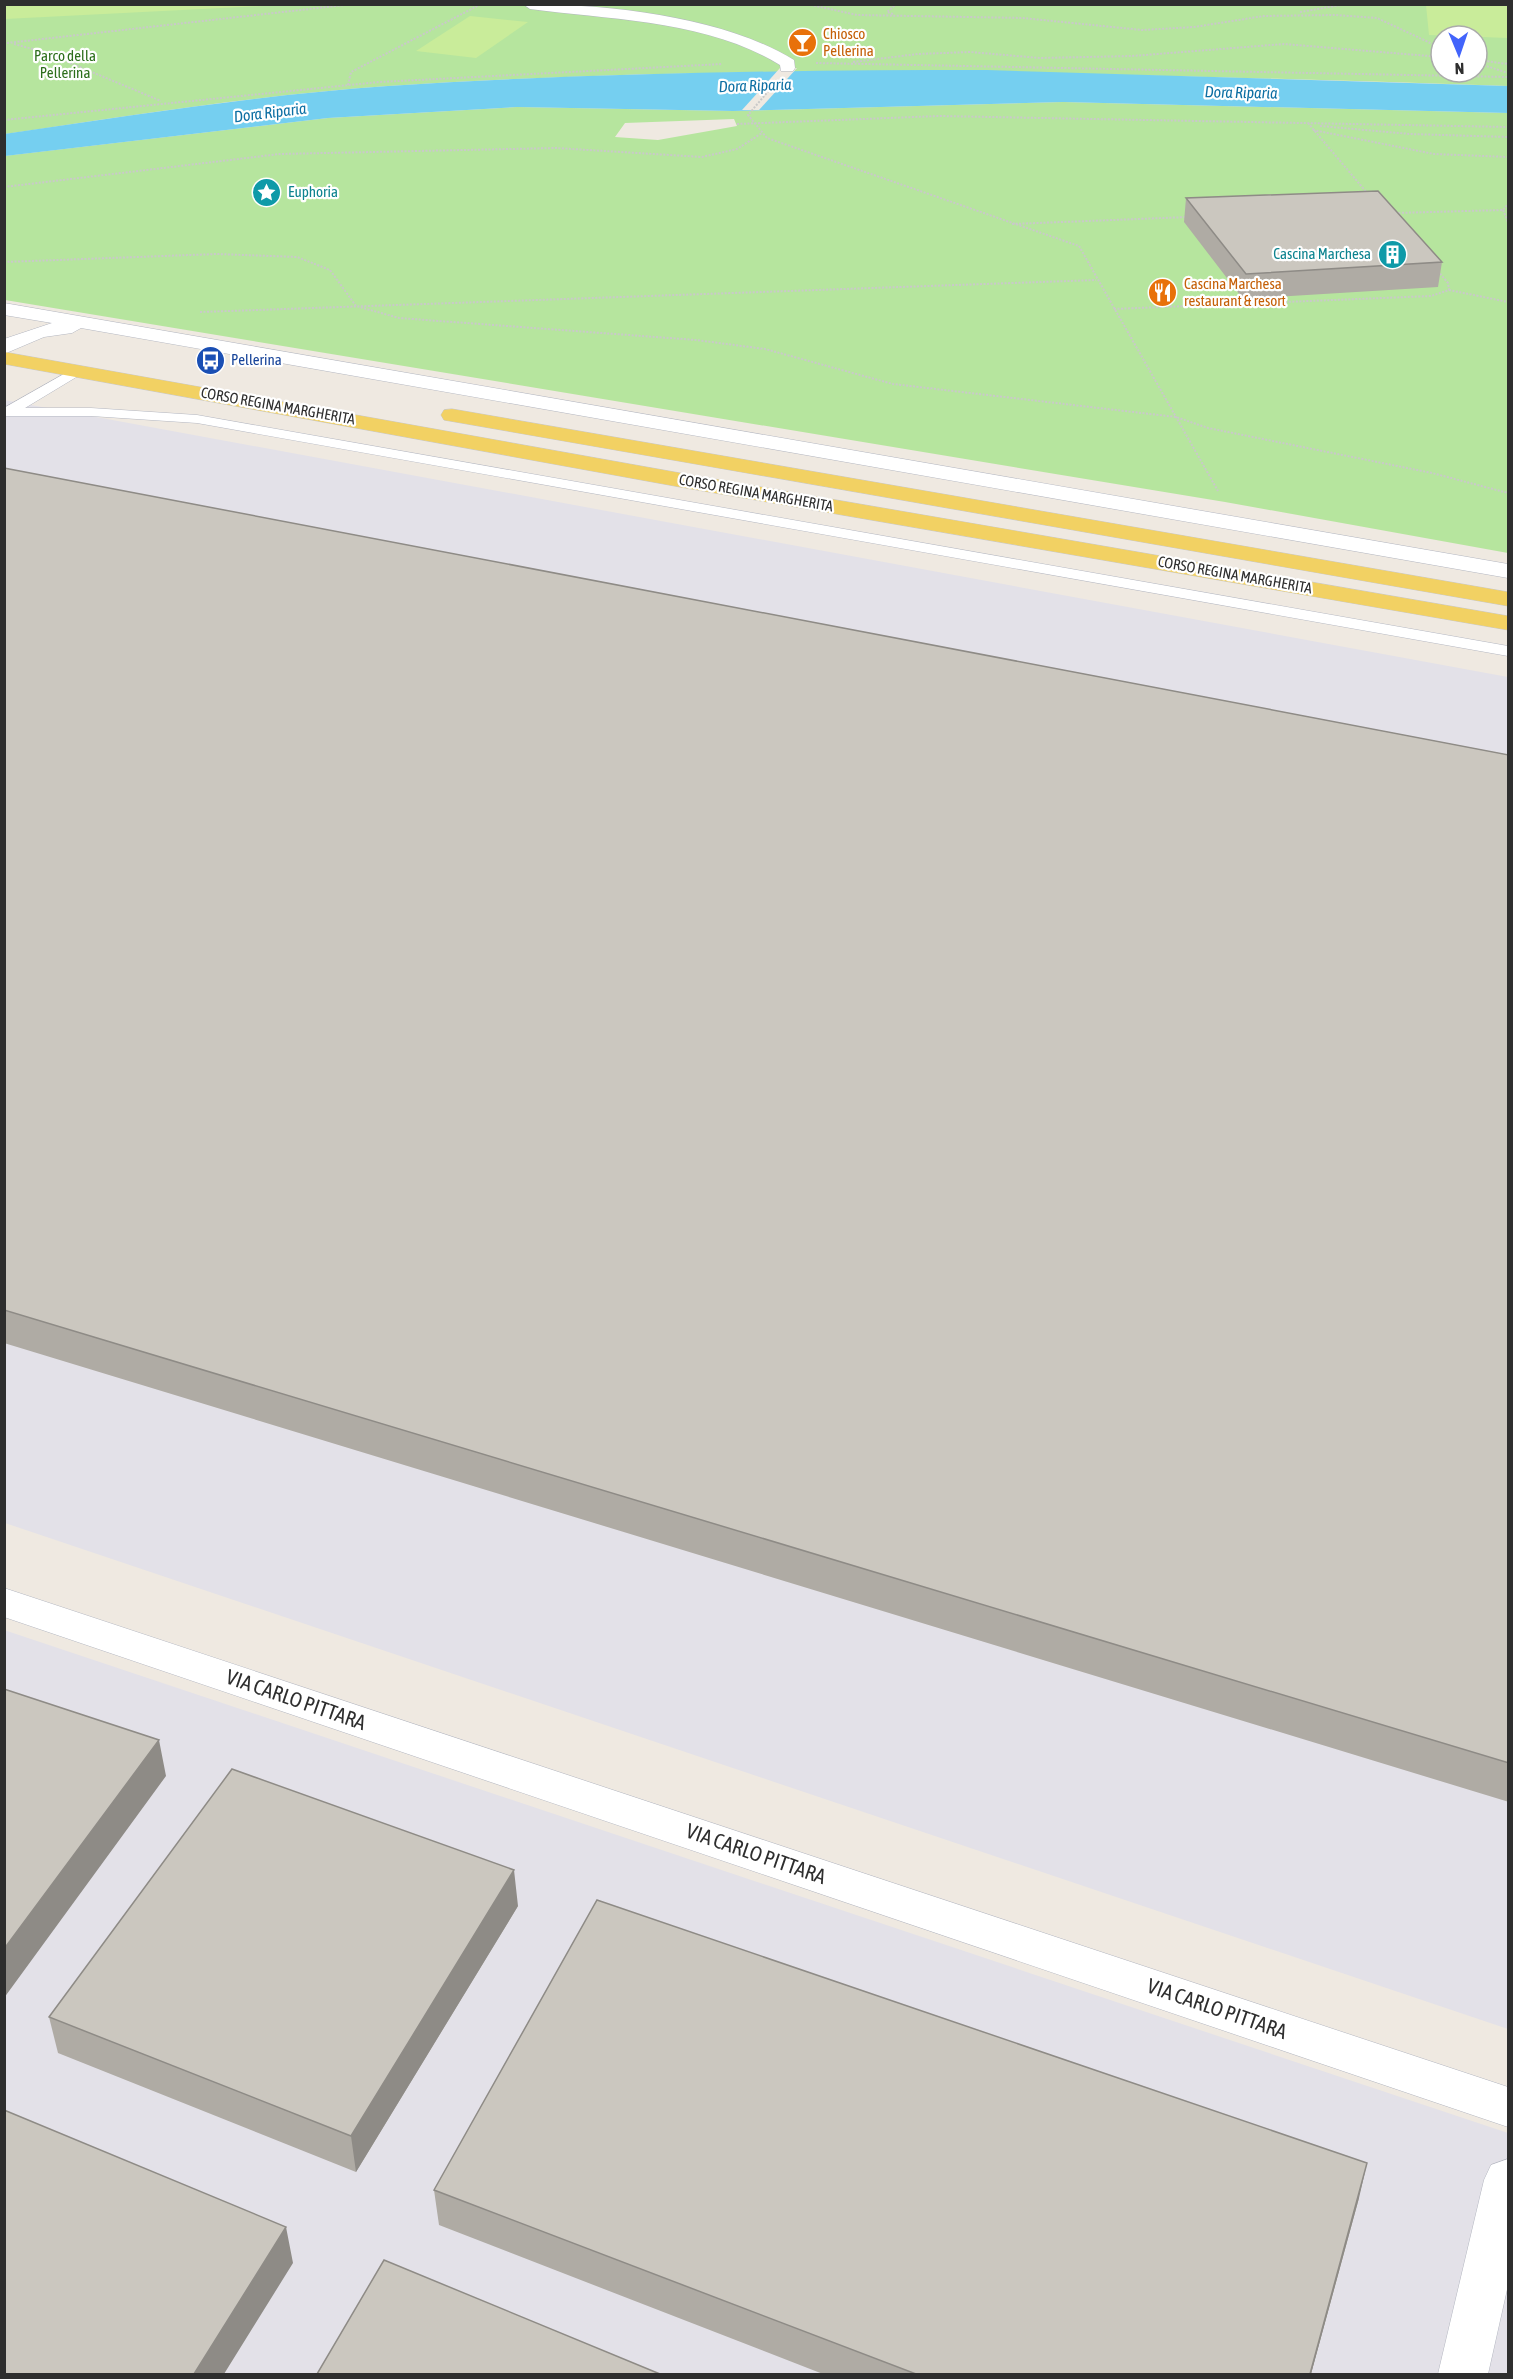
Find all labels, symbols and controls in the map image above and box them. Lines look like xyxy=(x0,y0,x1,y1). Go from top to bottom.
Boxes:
north arrow xyxy=(1429,24,1489,84)
place label: Chiosco Pellerina xyxy=(823,25,874,59)
bar icon: Chiosco Pellerina xyxy=(786,27,818,59)
park label: Parco della Pellerina xyxy=(34,47,96,81)
text: N xyxy=(1454,60,1465,78)
water label: Dora Riparia xyxy=(718,75,792,96)
water label: Dora Riparia xyxy=(1204,82,1278,103)
water label: Dora Riparia xyxy=(233,99,308,126)
place icon: Euphoria xyxy=(251,176,283,208)
place label: Euphoria xyxy=(288,183,338,200)
building icon: Cascina Marchesa xyxy=(1376,238,1408,270)
place label: Cascina Marchesa xyxy=(1273,245,1371,262)
place label: Cascina Marchesa restaurant & resort xyxy=(1184,275,1286,309)
restaurant icon: Cascina Marchesa restaurant & resort xyxy=(1147,277,1179,309)
bus stop icon: Pellerina xyxy=(194,344,226,376)
place label: Pellerina xyxy=(231,351,282,368)
street label: CORSO REGINA MARGHERITA xyxy=(200,384,357,428)
street label: CORSO REGINA MARGHERITA xyxy=(678,471,835,515)
street label: CORSO REGINA MARGHERITA xyxy=(1157,553,1314,597)
street label: VIA CARLO PITTARA xyxy=(223,1664,370,1734)
street label: VIA CARLO PITTARA xyxy=(683,1818,830,1888)
street label: VIA CARLO PITTARA xyxy=(1144,1973,1291,2043)

